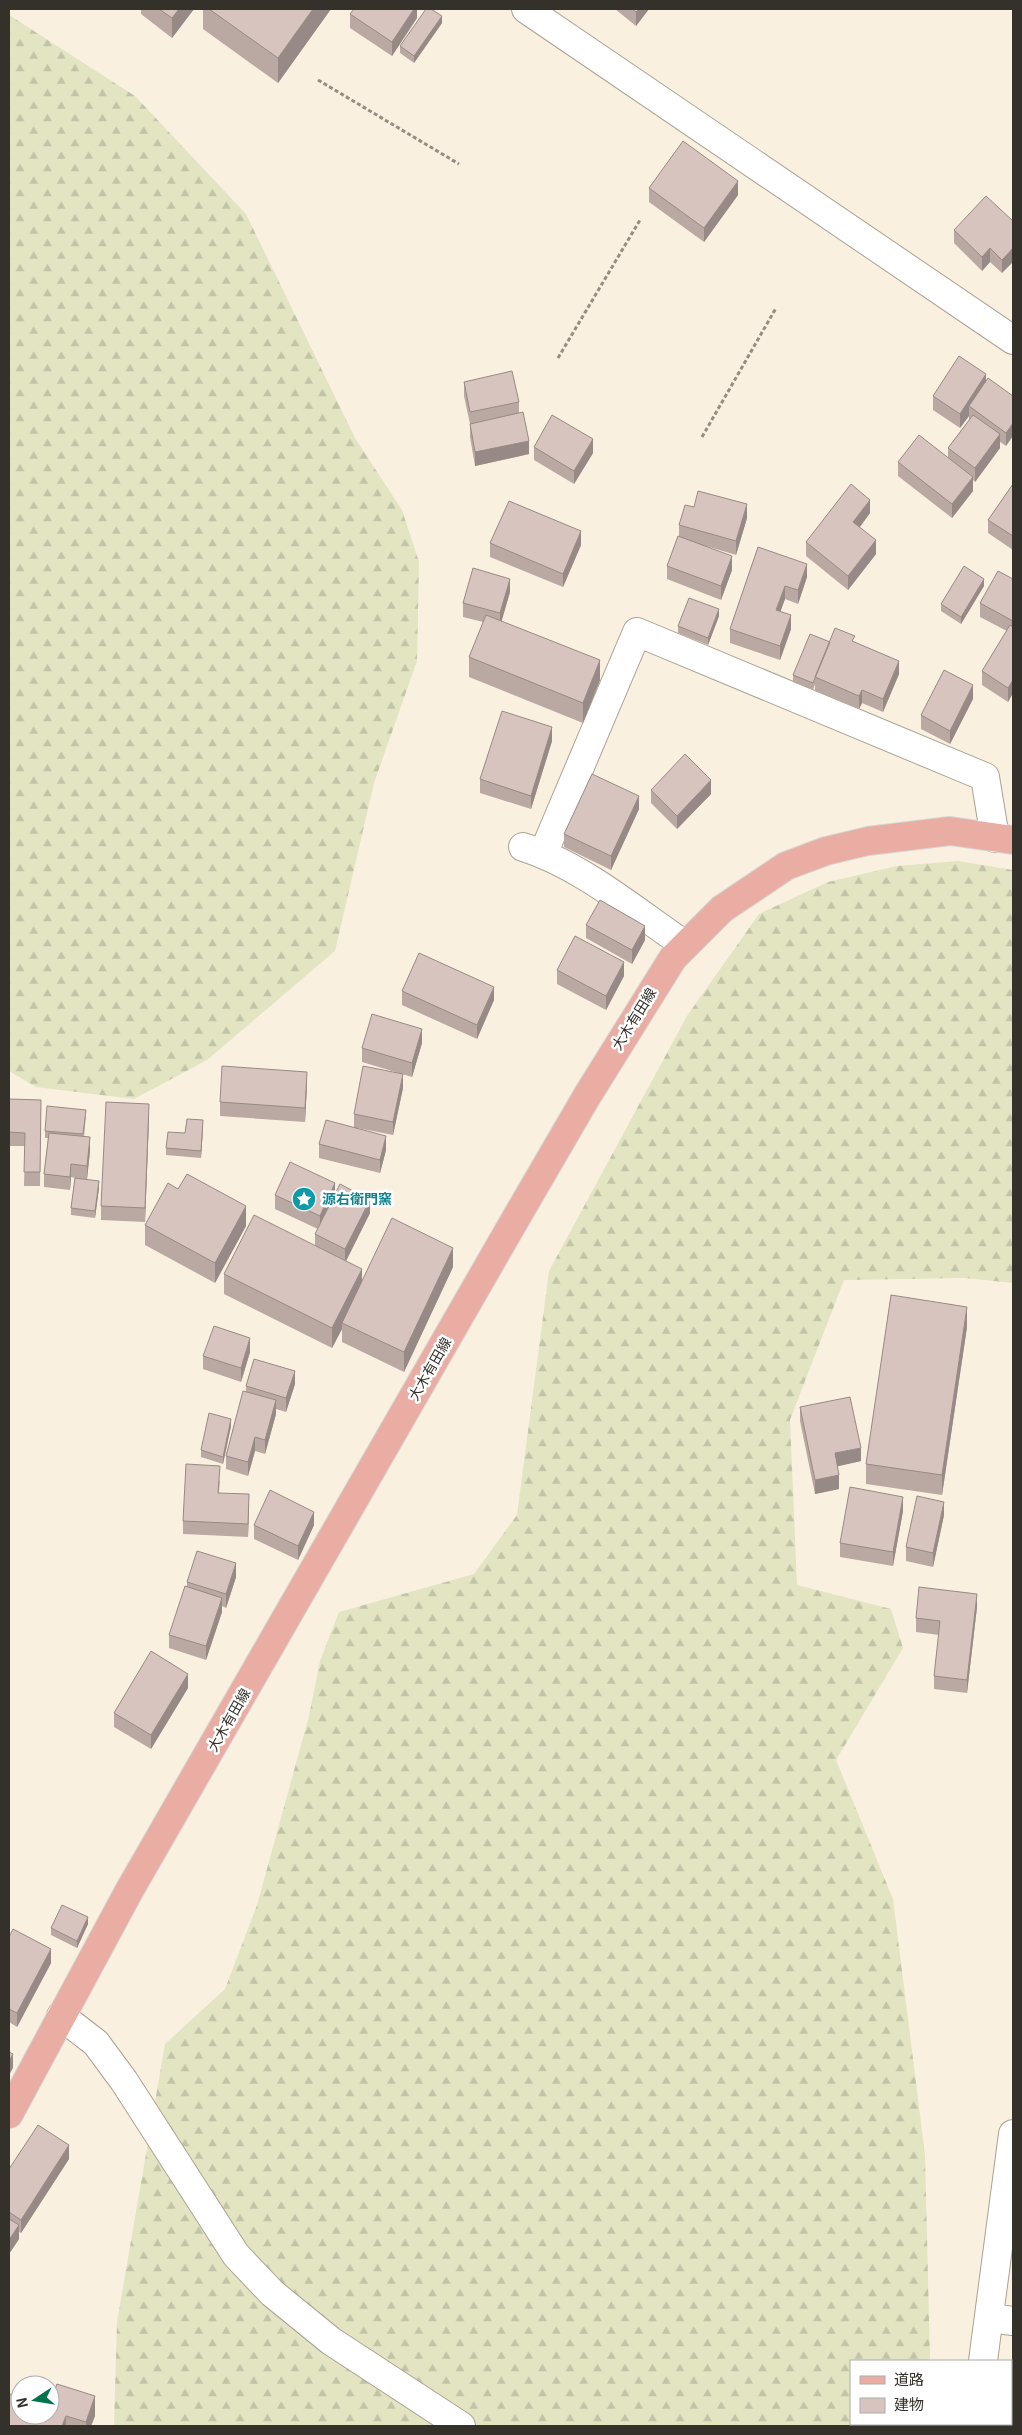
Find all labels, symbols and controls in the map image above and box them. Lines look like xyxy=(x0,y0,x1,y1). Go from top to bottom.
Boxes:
street label: 大木有田線 xyxy=(606,983,660,1053)
place icon: 源右衛門窯 xyxy=(291,1186,317,1212)
place label: 源右衛門窯 xyxy=(322,1188,392,1208)
street label: 大木有田線 xyxy=(403,1333,455,1404)
street label: 大木有田線 xyxy=(202,1684,254,1755)
legend xyxy=(850,2360,1012,2425)
text: 道路 xyxy=(894,2368,924,2389)
north arrow xyxy=(10,2375,60,2425)
text: 建物 xyxy=(894,2393,924,2414)
text: N xyxy=(10,2396,32,2410)

